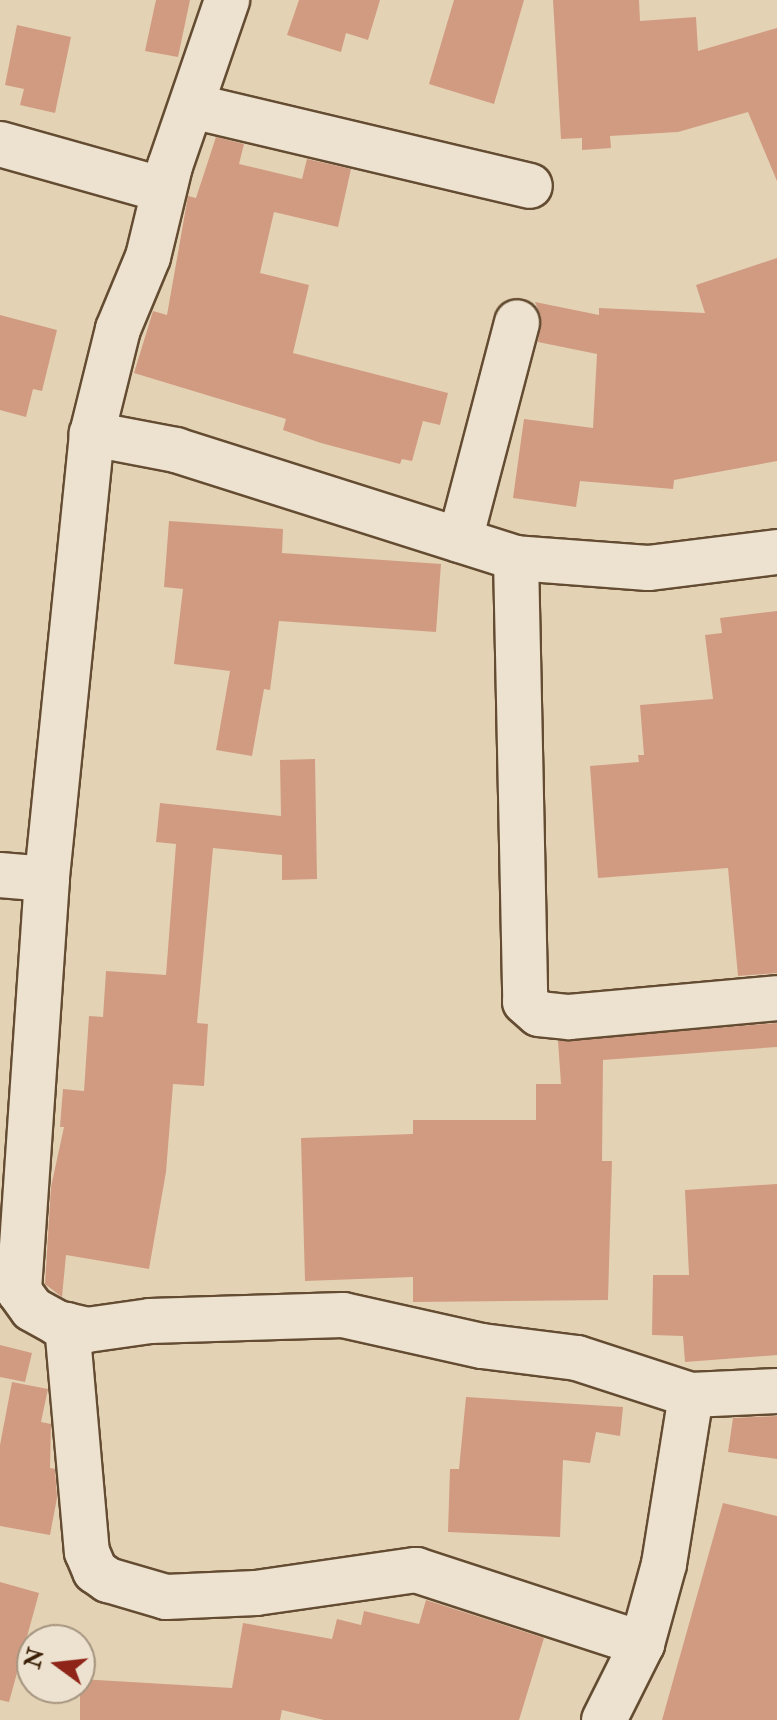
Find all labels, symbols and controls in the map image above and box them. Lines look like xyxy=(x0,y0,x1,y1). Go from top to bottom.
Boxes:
north arrow xyxy=(16,1624,96,1704)
text: N xyxy=(19,1645,51,1671)

